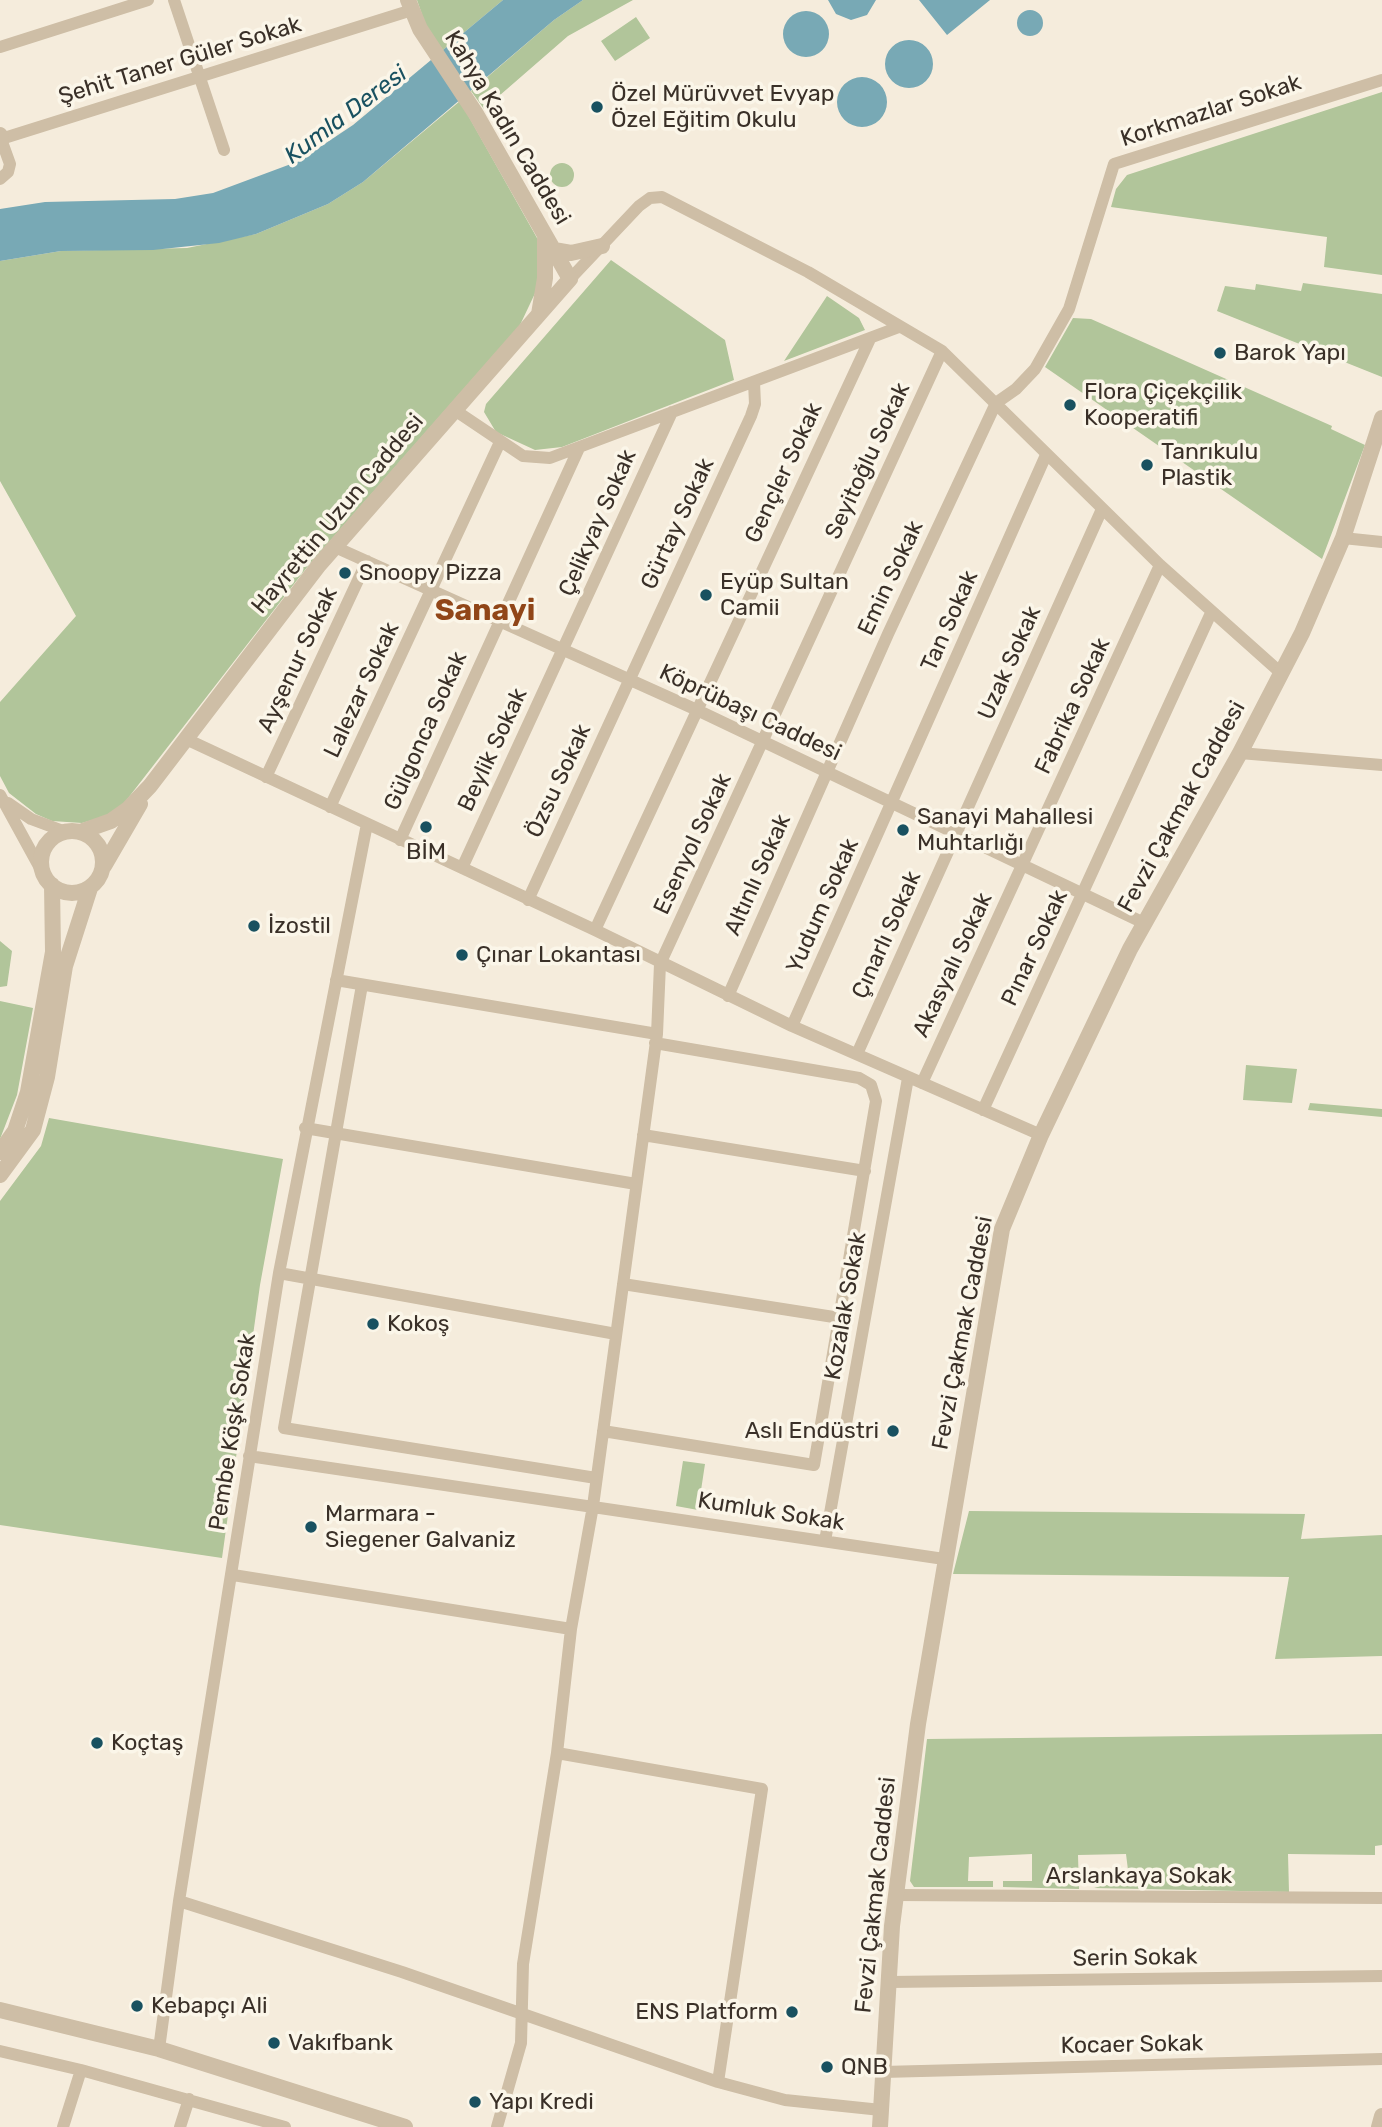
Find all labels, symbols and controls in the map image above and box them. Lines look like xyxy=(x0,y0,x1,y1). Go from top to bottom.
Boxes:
street label: Şehit Taner Güler Sokak xyxy=(55,11,305,111)
street label: Kahya Kadın Caddesi xyxy=(438,26,576,230)
water label: Kumla Deresi xyxy=(279,60,413,170)
street label: Korkmazlar Sokak xyxy=(1117,69,1305,153)
place label: Özel Mürüvvet Evyap Özel Eğitim Okulu xyxy=(611,80,834,134)
marker: Özel Mürüvvet Evyap Özel Eğitim Okulu xyxy=(589,99,605,115)
place label: Barok Yapı xyxy=(1234,339,1346,367)
marker: Barok Yapı xyxy=(1212,345,1228,361)
street label: Seyitoğlu Sokak xyxy=(820,378,916,544)
place label: Flora Çiçekçilik Kooperatifi xyxy=(1084,378,1242,432)
marker: Flora Çiçekçilik Kooperatifi xyxy=(1062,397,1078,413)
street label: Gençler Sokak xyxy=(739,398,829,548)
street label: Hayrettin Uzun Caddesi xyxy=(246,408,430,620)
place label: Tanrıkulu Plastik xyxy=(1161,438,1258,492)
street label: Çelikyay Sokak xyxy=(553,445,643,601)
street label: Gürtay Sokak xyxy=(636,454,720,594)
marker: Tanrıkulu Plastik xyxy=(1139,457,1155,473)
street label: Emin Sokak xyxy=(852,516,930,640)
place label: Snoopy Pizza xyxy=(359,559,502,587)
marker: Snoopy Pizza xyxy=(337,565,353,581)
street label: Tan Sokak xyxy=(916,566,984,676)
place label: Eyüp Sultan Camii xyxy=(720,568,849,622)
street label: Ayşenur Sokak xyxy=(252,583,344,737)
marker: Eyüp Sultan Camii xyxy=(698,587,714,603)
district label: Sanayi xyxy=(435,593,535,629)
street label: Uzak Sokak xyxy=(973,602,1047,724)
street label: Lalezar Sokak xyxy=(319,618,405,762)
street label: Fabrika Sokak xyxy=(1029,633,1117,779)
street label: Gülgonca Sokak xyxy=(379,647,473,815)
street label: Köprübaşı Caddesi xyxy=(655,659,845,767)
street label: Beylik Sokak xyxy=(452,684,534,816)
street label: Fevzi Çakmak Caddesi xyxy=(1112,697,1252,917)
street label: Özsu Sokak xyxy=(521,720,597,842)
street label: Esenyol Sokak xyxy=(648,769,738,919)
place label: Sanayi Mahallesi Muhtarlığı xyxy=(917,803,1093,857)
street label: Altınlı Sokak xyxy=(719,810,797,940)
marker: BİM xyxy=(418,819,434,835)
marker: Sanayi Mahallesi Muhtarlığı xyxy=(895,822,911,838)
street label: Yudum Sokak xyxy=(781,834,865,978)
place label: BİM xyxy=(406,838,446,866)
street label: Çınarlı Sokak xyxy=(847,867,927,1003)
street label: Pınar Sokak xyxy=(996,886,1074,1010)
street label: Akasyalı Sokak xyxy=(907,888,999,1042)
place label: İzostil xyxy=(268,912,331,940)
marker: İzostil xyxy=(246,918,262,934)
place label: Çınar Lokantası xyxy=(476,941,641,969)
marker: Çınar Lokantası xyxy=(454,947,470,963)
street label: Fevzi Çakmak Caddesi xyxy=(927,1214,999,1452)
street label: Kozalak Sokak xyxy=(819,1230,873,1382)
place label: Kokoş xyxy=(387,1310,450,1338)
marker: Kokoş xyxy=(365,1316,381,1332)
street label: Pembe Köşk Sokak xyxy=(204,1331,262,1533)
place label: Aslı Endüstri xyxy=(745,1417,879,1445)
marker: Aslı Endüstri xyxy=(885,1423,901,1439)
street label: Kumluk Sokak xyxy=(696,1487,846,1537)
place label: Marmara - Siegener Galvaniz xyxy=(325,1500,516,1554)
marker: Marmara - Siegener Galvaniz xyxy=(303,1519,319,1535)
place label: Koçtaş xyxy=(111,1729,183,1757)
marker: Koçtaş xyxy=(89,1735,105,1751)
street label: Fevzi Çakmak Caddesi xyxy=(850,1776,902,2014)
street label: Arslankaya Sokak xyxy=(1046,1862,1232,1890)
street label: Serin Sokak xyxy=(1072,1943,1198,1973)
place label: Kebapçı Ali xyxy=(151,1992,268,2020)
marker: Kebapçı Ali xyxy=(129,1998,145,2014)
place label: ENS Platform xyxy=(635,1998,778,2026)
marker: ENS Platform xyxy=(784,2004,800,2020)
place label: Vakıfbank xyxy=(288,2029,393,2057)
street label: Kocaer Sokak xyxy=(1060,2030,1204,2060)
marker: Vakıfbank xyxy=(266,2035,282,2051)
place label: QNB xyxy=(841,2053,888,2081)
marker: QNB xyxy=(819,2059,835,2075)
place label: Yapı Kredi xyxy=(489,2088,594,2116)
marker: Yapı Kredi xyxy=(467,2094,483,2110)

